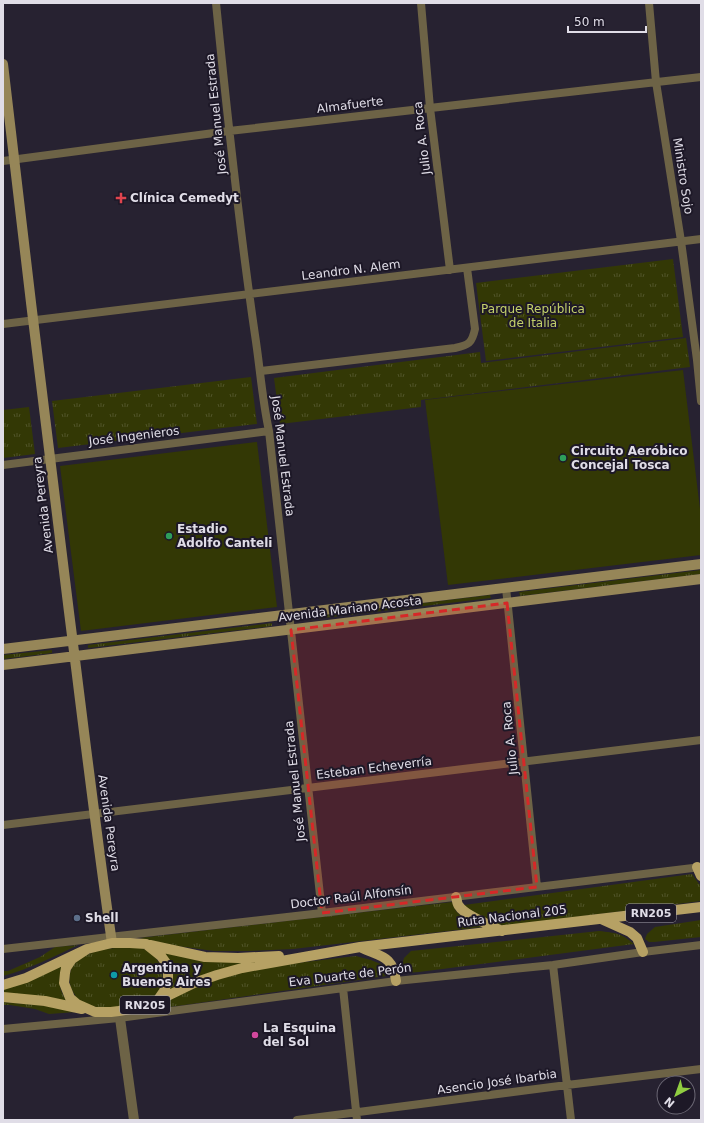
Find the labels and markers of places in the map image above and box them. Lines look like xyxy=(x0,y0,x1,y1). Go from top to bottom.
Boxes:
place label: Clínica Cemedyt xyxy=(130,191,239,205)
marker: Clínica Cemedyt xyxy=(115,192,127,204)
place label: Circuito Aeróbico Concejal Tosca xyxy=(571,444,687,472)
marker: Circuito Aeróbico Concejal Tosca xyxy=(558,453,568,463)
place label: Estadio Adolfo Canteli xyxy=(177,522,272,550)
marker: Estadio Adolfo Canteli xyxy=(164,531,174,541)
place label: Shell xyxy=(85,911,119,925)
marker: Shell xyxy=(72,913,82,923)
place label: Argentina y Buenos Aires xyxy=(122,961,211,989)
marker: Argentina y Buenos Aires xyxy=(109,970,119,980)
place label: La Esquina del Sol xyxy=(263,1021,336,1049)
marker: La Esquina del Sol xyxy=(250,1030,260,1040)

